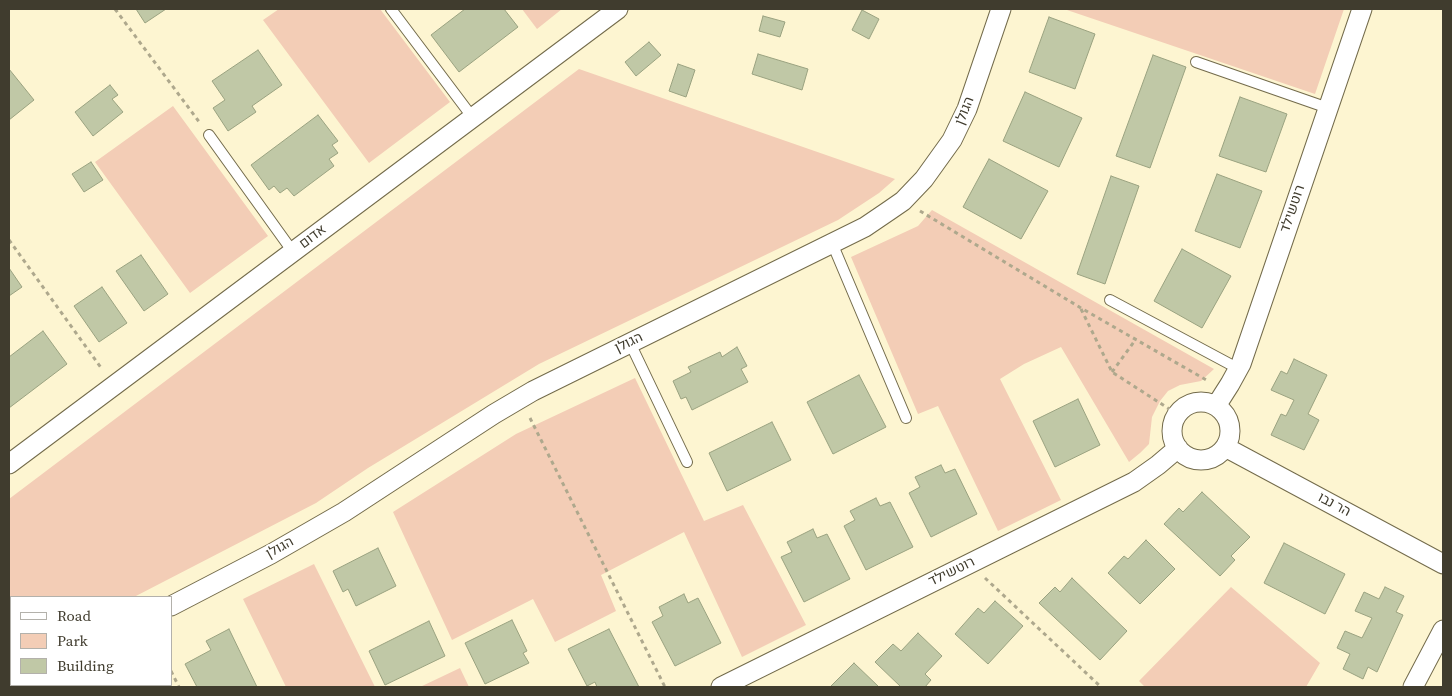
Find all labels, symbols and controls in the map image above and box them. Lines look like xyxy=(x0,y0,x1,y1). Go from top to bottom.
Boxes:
street label: הגולן xyxy=(952,94,978,128)
street label: רוטשילד xyxy=(1277,183,1309,235)
street label: אדום xyxy=(296,221,330,253)
street label: הגולן xyxy=(612,329,646,357)
street label: הר נבו xyxy=(1315,489,1353,521)
street label: הגולן xyxy=(263,534,297,562)
street label: רוטשילד xyxy=(926,554,978,590)
legend xyxy=(10,596,172,686)
text: Road xyxy=(57,605,91,626)
text: Park xyxy=(57,630,88,651)
text: Building xyxy=(57,655,114,676)

